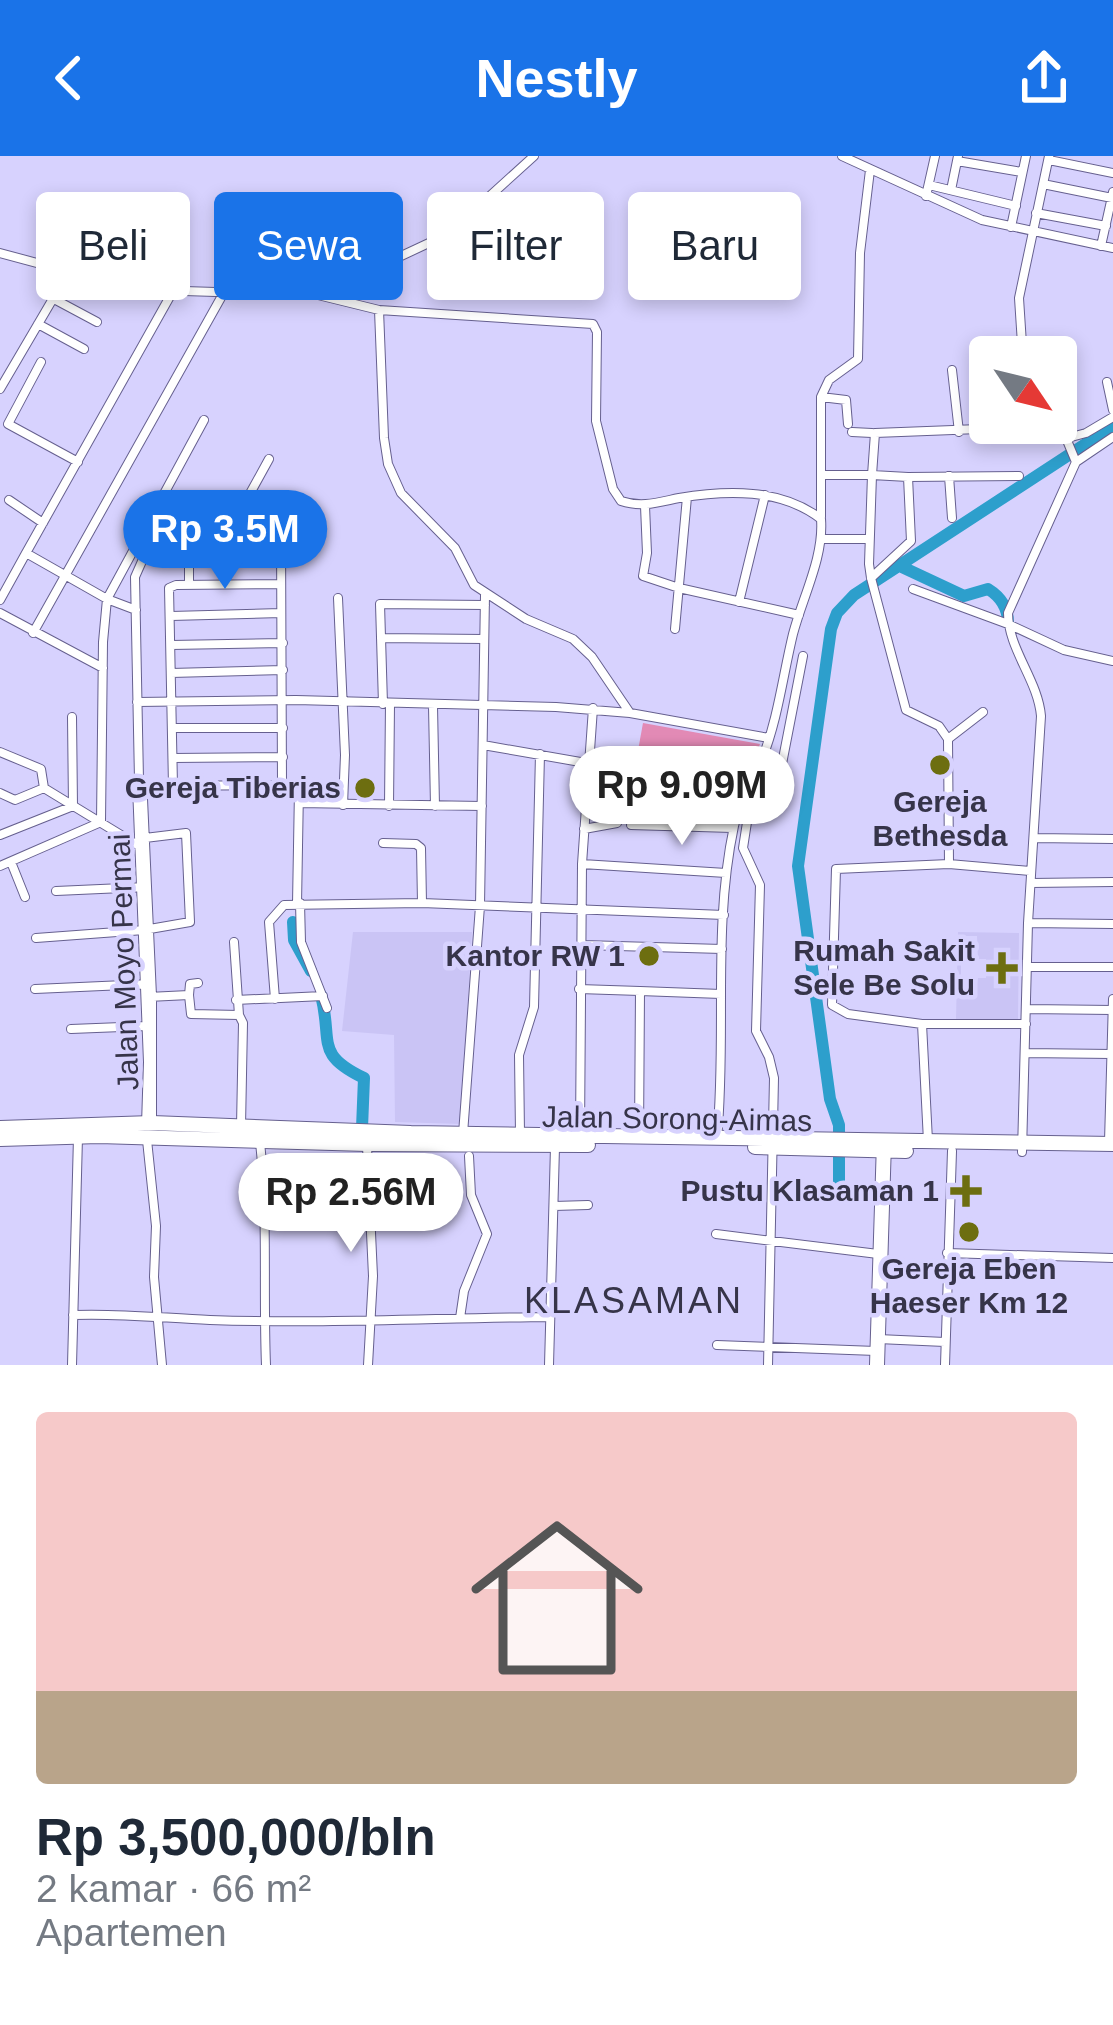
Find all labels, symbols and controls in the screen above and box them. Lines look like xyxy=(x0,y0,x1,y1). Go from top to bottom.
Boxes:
icon: back xyxy=(36,45,102,111)
icon: share xyxy=(1011,45,1077,111)
text: Nestly xyxy=(475,48,638,108)
chip: Beli xyxy=(36,192,190,300)
chip: Sewa xyxy=(214,192,403,300)
chip: Filter xyxy=(427,192,604,300)
chip: Baru xyxy=(628,192,801,300)
north arrow xyxy=(969,336,1077,444)
map controls xyxy=(969,336,1077,444)
pin: Rp 3.5M xyxy=(114,490,336,592)
text: Rp 3.5M xyxy=(150,507,300,550)
pin: Rp 9.09M xyxy=(558,746,806,848)
marker: Gereja Bethesda xyxy=(927,752,953,778)
text: Rp 9.09M xyxy=(596,763,768,806)
place label: Gereja Tiberias xyxy=(125,771,341,804)
marker: Gereja Tiberias xyxy=(352,775,378,801)
place label: Gereja Bethesda xyxy=(872,785,1008,852)
street label: Jalan Moyo Permai xyxy=(103,833,144,1091)
place label: Rumah Sakit Sele Be Solu xyxy=(793,934,975,1001)
place label: Kantor RW 1 xyxy=(446,939,625,972)
marker: Kantor RW 1 xyxy=(636,943,662,969)
marker: Rumah Sakit Sele Be Solu xyxy=(986,952,1018,984)
street label: Jalan Sorong-Aimas xyxy=(542,1100,812,1137)
pin: Rp 2.56M xyxy=(227,1153,475,1255)
text: Rp 2.56M xyxy=(265,1170,437,1213)
place label: Pustu Klasaman 1 xyxy=(681,1174,939,1207)
marker: Pustu Klasaman 1 xyxy=(950,1175,982,1207)
marker: Gereja Eben Haeser Km 12 xyxy=(956,1219,982,1245)
place label: Gereja Eben Haeser Km 12 xyxy=(870,1252,1068,1319)
district label: KLASAMAN xyxy=(524,1280,744,1321)
icon: home xyxy=(449,1490,665,1706)
text: Rp 3,500,000/bln xyxy=(36,1809,436,1866)
text: 2 kamar · 66 m² xyxy=(36,1867,311,1910)
text: Apartemen xyxy=(36,1911,227,1954)

